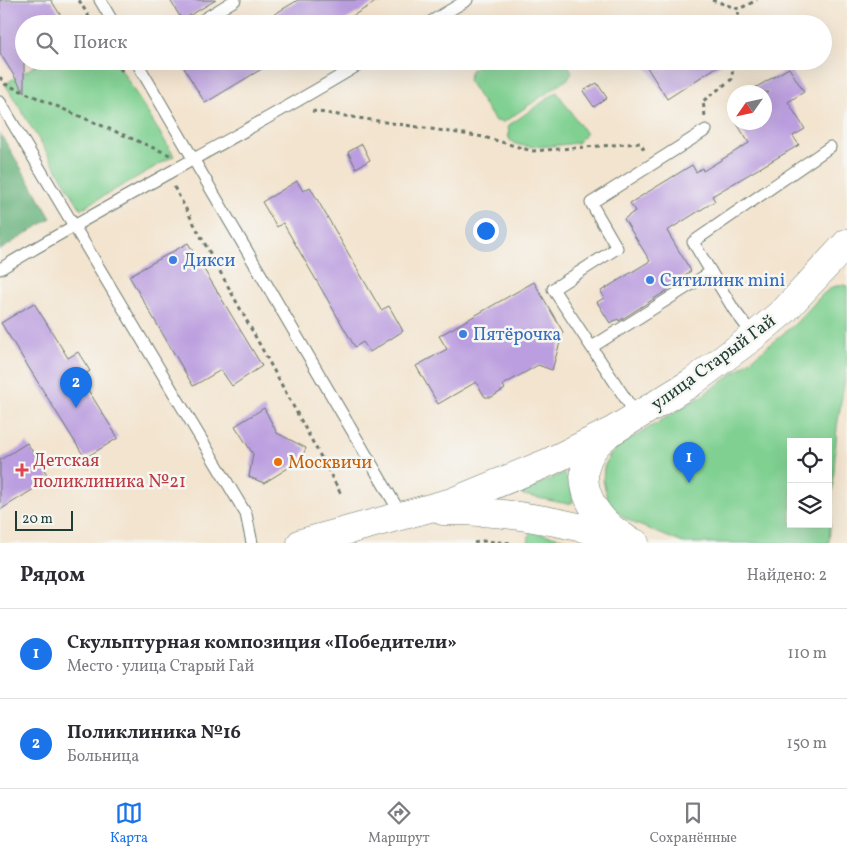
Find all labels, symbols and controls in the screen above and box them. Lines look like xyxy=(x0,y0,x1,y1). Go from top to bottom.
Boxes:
search box xyxy=(15,15,832,70)
icon: search xyxy=(33,29,61,57)
text: Поиск xyxy=(73,30,127,56)
north arrow xyxy=(727,85,772,130)
your location xyxy=(473,218,499,244)
place label: Дикси xyxy=(183,249,235,274)
marker: Дикси xyxy=(167,254,179,266)
place label: Ситилинк mini xyxy=(660,269,785,294)
marker: Ситилинк mini xyxy=(644,274,656,286)
street label: улица Старый Гай xyxy=(646,309,781,417)
place label: Пятёрочка xyxy=(473,323,561,348)
marker: Пятёрочка xyxy=(457,328,469,340)
pin: 2 xyxy=(60,367,92,408)
map controls xyxy=(787,438,832,528)
button: locate xyxy=(787,438,832,483)
pin: 1 xyxy=(673,442,705,483)
place label: Детская поликлиника №21 xyxy=(33,449,186,495)
place label: Москвичи xyxy=(288,451,372,476)
marker: Москвичи xyxy=(272,456,284,468)
marker: Детская поликлиника №21 xyxy=(15,463,29,477)
button: layers xyxy=(787,483,832,528)
scale bar xyxy=(15,508,72,531)
text: 20 m xyxy=(22,510,53,529)
text: Рядом xyxy=(20,561,85,590)
text: Найдено: 2 xyxy=(747,565,827,587)
text: Скульптурная композиция «Победители» xyxy=(67,630,457,656)
text: 1 xyxy=(33,643,39,665)
text: 110 m xyxy=(788,643,827,665)
text: Место · улица Старый Гай xyxy=(67,656,254,678)
text: Поликлиника №16 xyxy=(67,720,241,746)
text: 2 xyxy=(32,733,40,755)
text: 150 m xyxy=(786,733,827,755)
text: Больница xyxy=(67,746,139,768)
tab: Карта xyxy=(110,799,148,848)
tab: Маршрут xyxy=(368,799,430,848)
tab: Сохранённые xyxy=(650,799,737,848)

